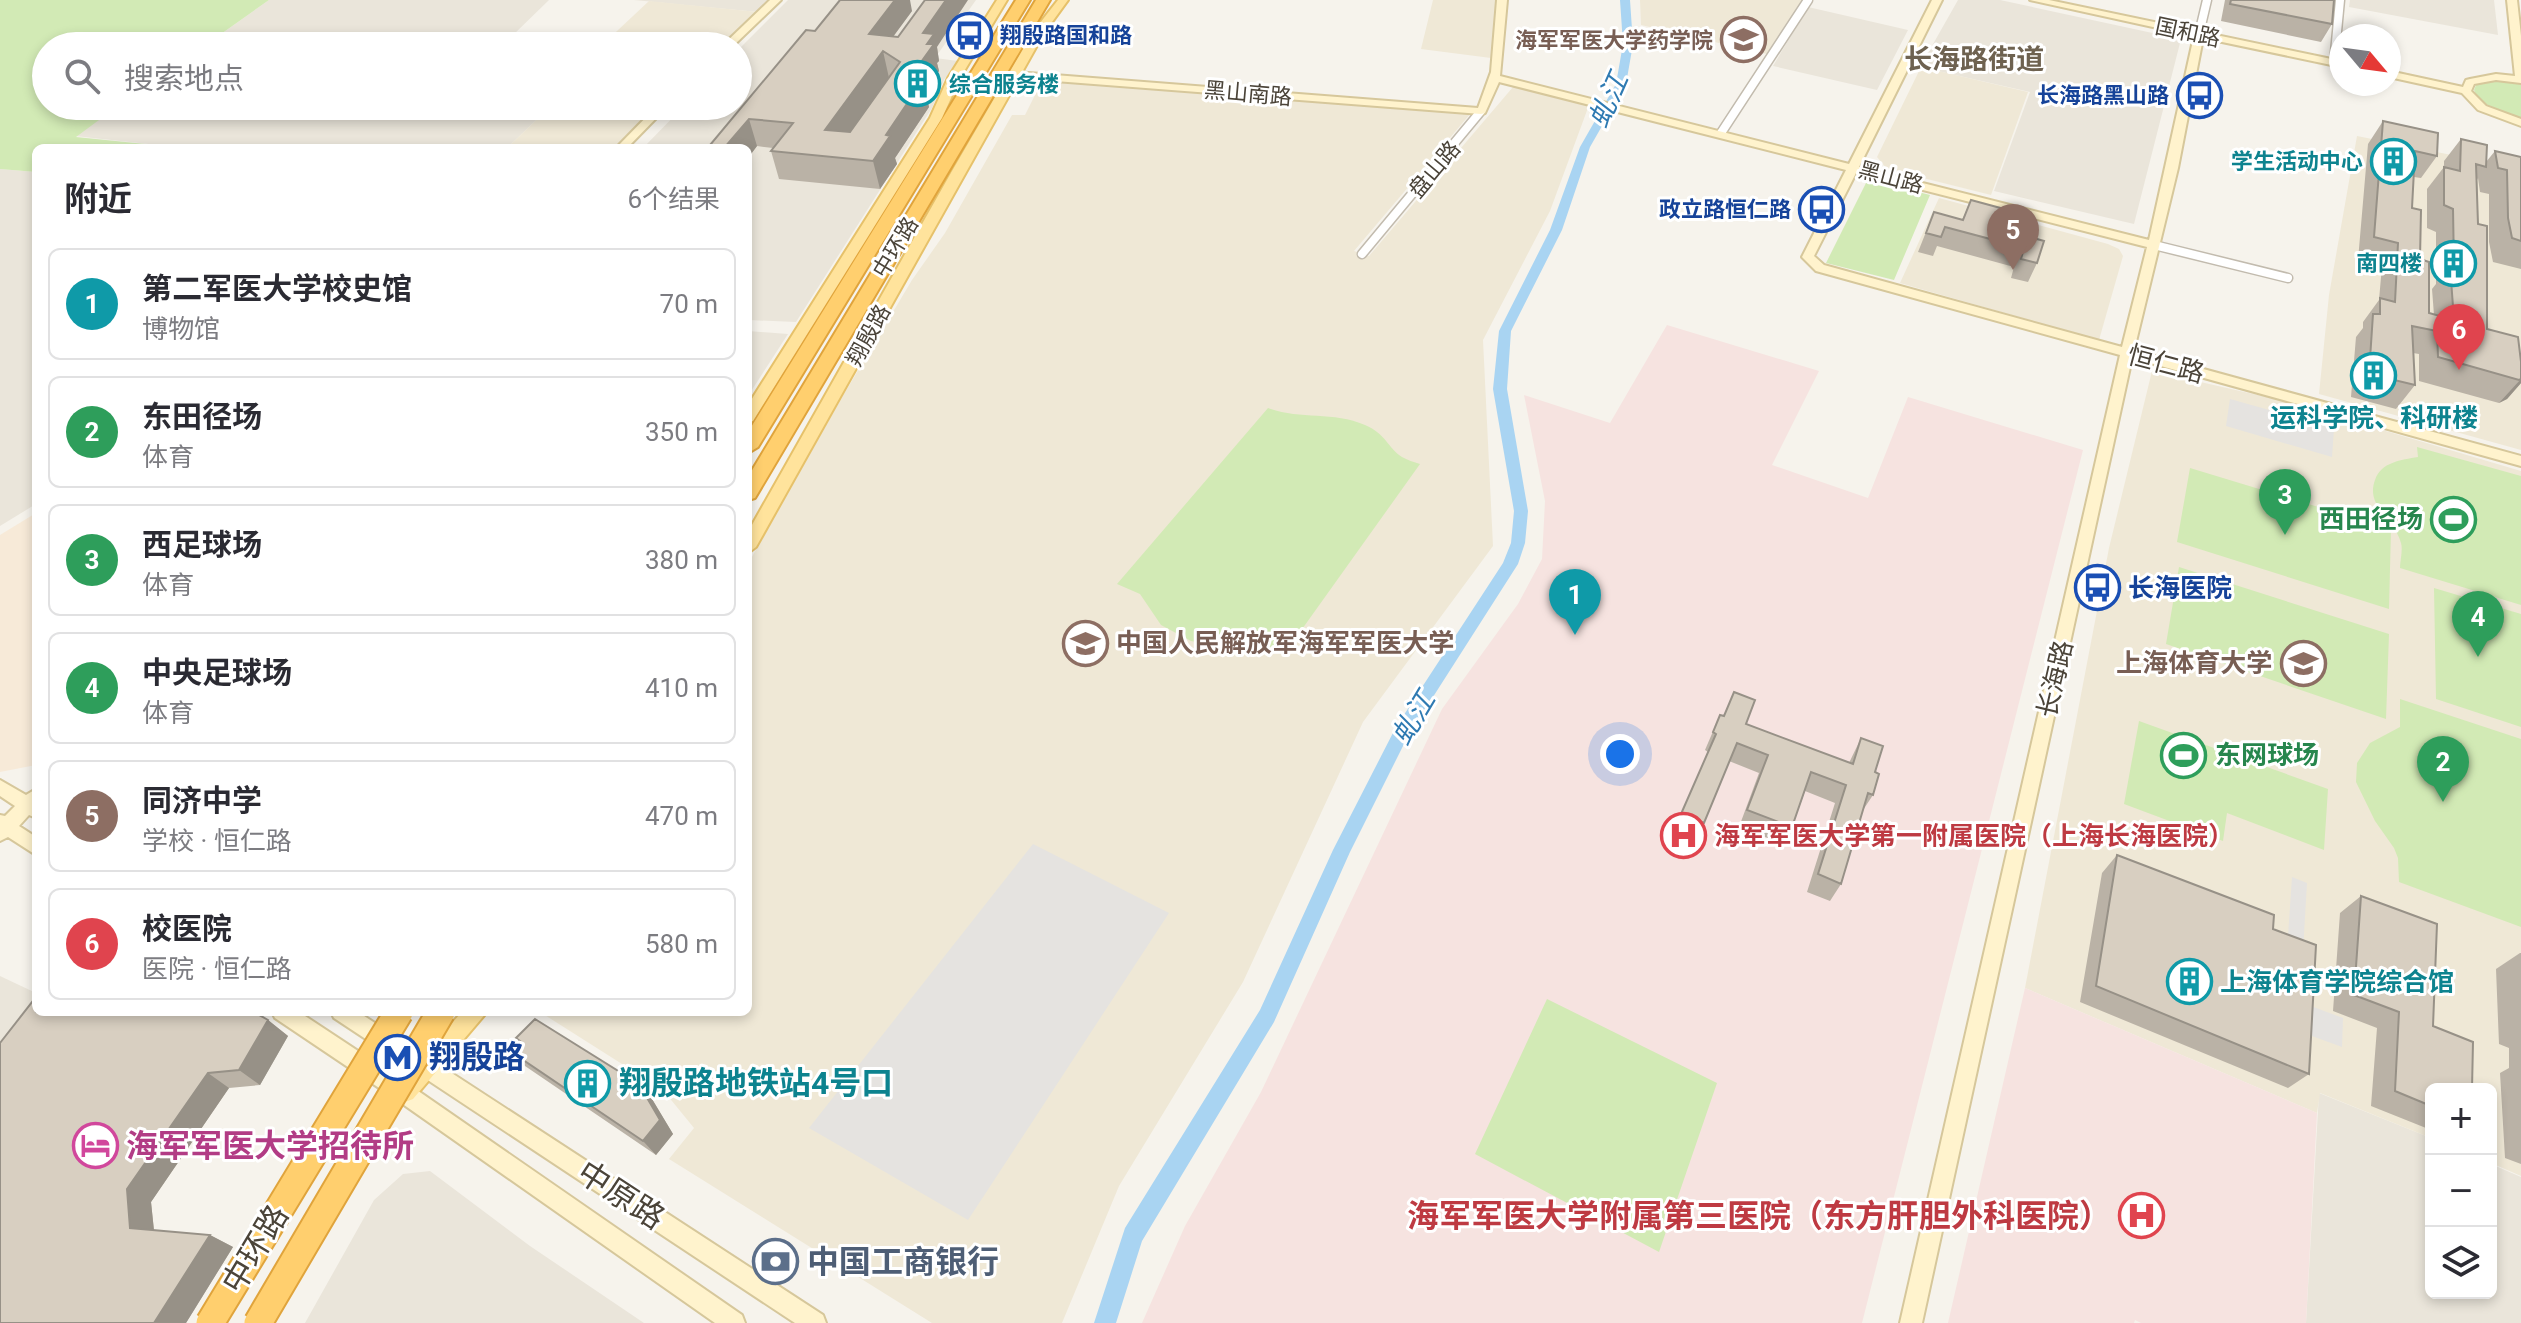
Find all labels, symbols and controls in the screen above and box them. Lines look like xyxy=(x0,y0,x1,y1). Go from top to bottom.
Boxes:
bus stop icon: 翔殷路国和路 xyxy=(945,11,993,59)
street label: 国和路 xyxy=(2153,13,2223,52)
school or university icon: 海军军医大学药学院 xyxy=(1720,16,1768,64)
place label: 翔殷路国和路 xyxy=(1000,23,1132,48)
north arrow xyxy=(2329,24,2401,96)
place label: 海军军医大学药学院 xyxy=(1515,28,1713,53)
search box xyxy=(32,32,752,120)
district label: 长海路街道 xyxy=(1904,43,2044,76)
icon: search xyxy=(60,54,104,98)
building icon: 综合服务楼 xyxy=(894,60,942,108)
text: 搜索地点 xyxy=(124,61,244,96)
water label: 虬江 xyxy=(1582,65,1636,133)
bus stop icon: 长海路黑山路 xyxy=(2176,71,2224,119)
place label: 综合服务楼 xyxy=(949,72,1059,97)
street label: 黑山南路 xyxy=(1203,77,1293,110)
place label: 长海路黑山路 xyxy=(2037,83,2169,108)
street label: 盘山路 xyxy=(1404,136,1465,203)
building icon: 学生活动中心 xyxy=(2370,137,2418,185)
place label: 学生活动中心 xyxy=(2231,149,2363,174)
street label: 黑山路 xyxy=(1856,157,1926,198)
text: 附近 xyxy=(64,179,132,219)
text: 6个结果 xyxy=(627,184,720,214)
bus stop icon: 政立路恒仁路 xyxy=(1798,185,1846,233)
place label: 政立路恒仁路 xyxy=(1659,197,1791,222)
pin: 5 xyxy=(1987,204,2039,270)
street label: 中环路 xyxy=(868,213,923,282)
building icon: 南四楼 xyxy=(2429,239,2477,287)
place label: 南四楼 xyxy=(2356,251,2422,276)
text: 第二军医大学校史馆 xyxy=(142,271,412,306)
text: 1 xyxy=(85,289,99,319)
text: 70 m xyxy=(660,289,718,319)
street label: 翔殷路 xyxy=(842,300,895,370)
pin: 6 xyxy=(2433,304,2485,370)
text: 博物馆 xyxy=(142,314,220,344)
street label: 恒仁路 xyxy=(2124,339,2208,389)
building icon: 运科学院、科研楼 xyxy=(2350,351,2398,399)
text: 东田径场 xyxy=(142,399,262,434)
place label: 运科学院、科研楼 xyxy=(2270,403,2478,433)
text: 2 xyxy=(85,417,99,447)
text: 350 m xyxy=(645,417,718,447)
text: 体育 xyxy=(142,442,194,472)
pin: 3 xyxy=(2259,469,2311,535)
sports icon: 西田径场 xyxy=(2430,495,2478,543)
place label: 西田径场 xyxy=(2319,504,2423,534)
text: 西足球场 xyxy=(142,527,262,562)
text: 3 xyxy=(85,545,99,575)
text: 380 m xyxy=(645,545,718,575)
bus stop icon: 长海医院 xyxy=(2073,564,2121,612)
pin: 1 xyxy=(1549,569,1601,635)
text: 体育 xyxy=(142,570,194,600)
place label: 长海医院 xyxy=(2128,573,2232,603)
pin: 4 xyxy=(2452,591,2504,657)
school or university icon: 中国人民解放军海军军医大学 xyxy=(1061,619,1109,667)
place label: 中国人民解放军海军军医大学 xyxy=(1116,628,1454,658)
street label: 长海路 xyxy=(2032,638,2078,720)
school or university icon: 上海体育大学 xyxy=(2279,639,2327,687)
place label: 上海体育大学 xyxy=(2116,648,2272,678)
text: 中央足球场 xyxy=(142,655,292,690)
text: 4 xyxy=(85,673,99,703)
text: 410 m xyxy=(645,673,718,703)
water label: 虬江 xyxy=(1385,683,1444,751)
text: 体育 xyxy=(142,698,194,728)
sports icon: 东网球场 xyxy=(2160,731,2208,779)
your location xyxy=(1600,734,1640,774)
pin: 2 xyxy=(2417,736,2469,802)
place label: 东网球场 xyxy=(2215,740,2319,770)
text: 同济中学 xyxy=(142,783,262,818)
text: 5 xyxy=(85,801,99,831)
text: 470 m xyxy=(645,801,718,831)
hospital icon: 海军军医大学第一附属医院（上海长海医院） xyxy=(1659,812,1707,860)
place label: 海军军医大学第一附属医院（上海长海医院） xyxy=(1714,821,2234,851)
text: 学校 · 恒仁路 xyxy=(142,826,292,856)
text: 校医院 xyxy=(142,911,232,946)
text: 6 xyxy=(85,929,99,959)
text: 580 m xyxy=(645,929,718,959)
text: 医院 · 恒仁路 xyxy=(142,954,292,984)
building icon: 上海体育学院综合馆 xyxy=(2165,958,2213,1006)
place label: 上海体育学院综合馆 xyxy=(2220,967,2454,997)
metro station icon: 翔殷路 xyxy=(374,1033,422,1081)
place label: 翔殷路 xyxy=(429,1038,525,1076)
building icon: 翔殷路地铁站4号口 xyxy=(564,1059,612,1107)
place label: 翔殷路地铁站4号口 xyxy=(619,1064,893,1102)
map controls xyxy=(2425,1083,2497,1299)
button: + xyxy=(2425,1083,2497,1155)
hotel icon: 海军军医大学招待所 xyxy=(71,1122,119,1170)
place label: 海军军医大学招待所 xyxy=(126,1127,414,1165)
street label: 中原路 xyxy=(570,1153,672,1237)
button: − xyxy=(2425,1155,2497,1227)
hospital icon: 海军军医大学附属第三医院（东方肝胆外科医院） xyxy=(2118,1192,2166,1240)
place label: 海军军医大学附属第三医院（东方肝胆外科医院） xyxy=(1407,1197,2111,1235)
street label: 中环路 xyxy=(214,1198,296,1300)
button: layers xyxy=(2425,1227,2497,1299)
bank icon: 中国工商银行 xyxy=(752,1238,800,1286)
place label: 中国工商银行 xyxy=(807,1243,999,1281)

